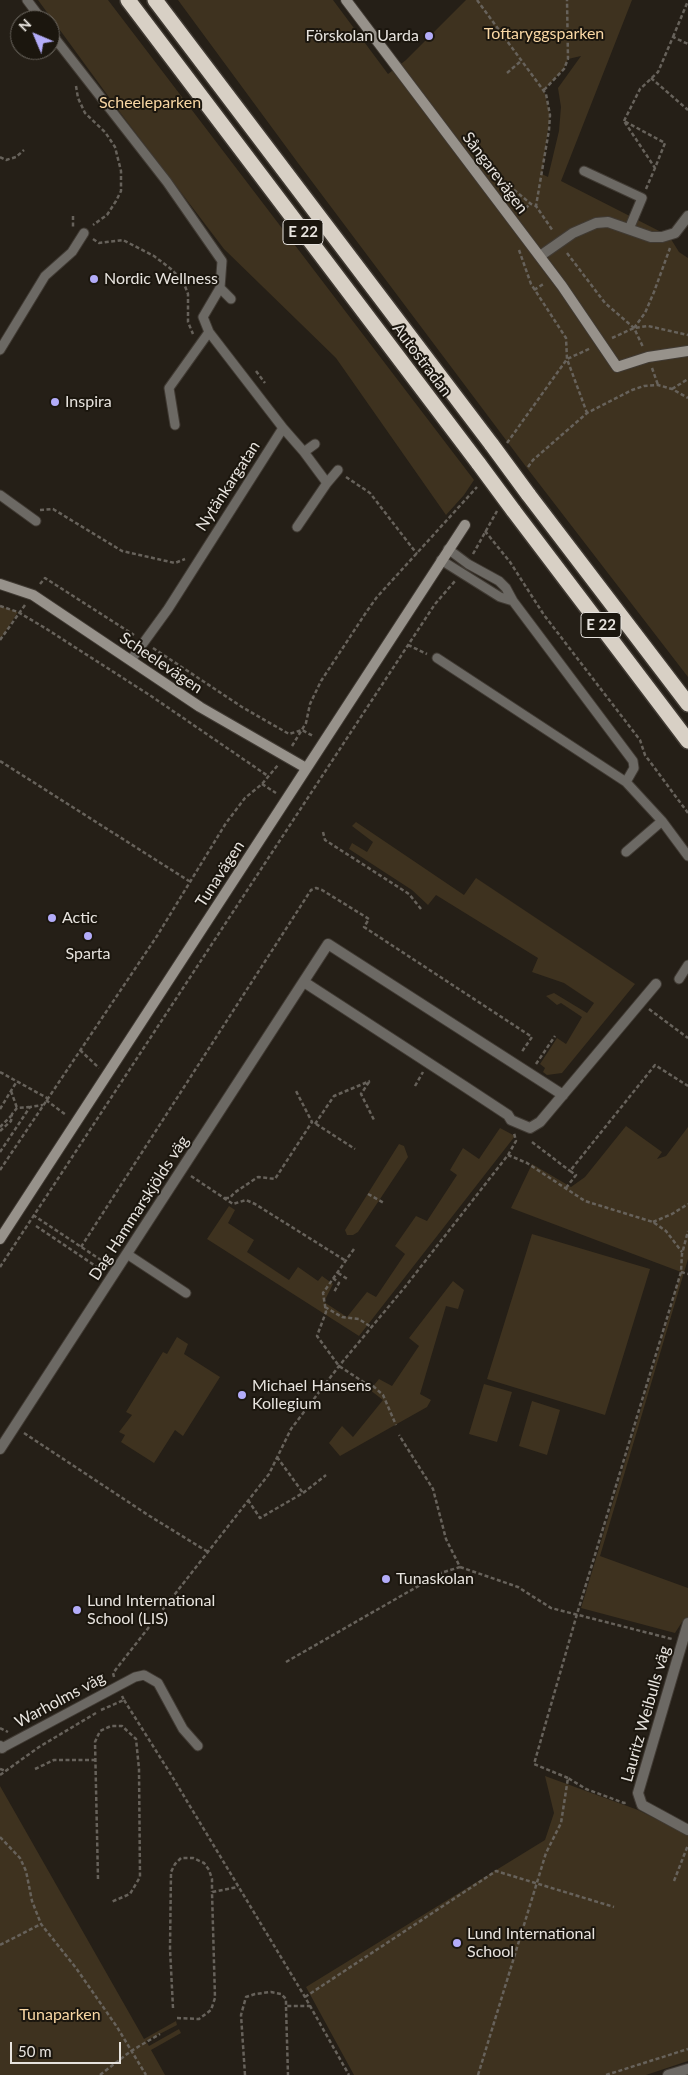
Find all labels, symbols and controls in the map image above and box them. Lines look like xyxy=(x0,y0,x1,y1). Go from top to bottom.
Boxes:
north arrow xyxy=(10,10,60,60)
text: N xyxy=(15,15,35,35)
park label: Toftaryggsparken xyxy=(484,24,604,44)
place label: Förskolan Uarda xyxy=(306,26,419,46)
marker: Förskolan Uarda xyxy=(423,30,435,42)
park label: Scheeleparken xyxy=(99,93,201,113)
street label: Sångarevägen xyxy=(458,128,532,218)
road number: E 22 xyxy=(283,220,323,244)
place label: Nordic Wellness xyxy=(104,269,218,289)
marker: Nordic Wellness xyxy=(88,273,100,285)
street label: Autostradan xyxy=(388,320,456,400)
place label: Inspira xyxy=(65,392,112,412)
marker: Inspira xyxy=(49,396,61,408)
street label: Nytänkargatan xyxy=(192,437,264,535)
road number: E 22 xyxy=(581,612,621,638)
street label: Scheelevägen xyxy=(116,628,206,698)
street label: Tunavägen xyxy=(192,837,248,911)
place label: Actic xyxy=(62,908,98,928)
marker: Actic xyxy=(46,912,58,924)
marker: Sparta xyxy=(82,930,94,942)
place label: Sparta xyxy=(66,944,110,964)
street label: Dag Hammarskjölds väg xyxy=(85,1132,193,1284)
place label: Michael Hansens Kollegium xyxy=(252,1376,372,1414)
marker: Michael Hansens Kollegium xyxy=(236,1389,248,1401)
place label: Tunaskolan xyxy=(396,1569,474,1589)
marker: Tunaskolan xyxy=(380,1573,392,1585)
place label: Lund International School (LIS) xyxy=(87,1591,215,1629)
marker: Lund International School (LIS) xyxy=(71,1604,83,1616)
street label: Lauritz Weibulls väg xyxy=(617,1644,675,1784)
street label: Warholms väg xyxy=(11,1668,109,1732)
place label: Lund International School xyxy=(467,1924,595,1962)
marker: Lund International School xyxy=(451,1937,463,1949)
park label: Tunaparken xyxy=(19,2005,101,2025)
scale bar xyxy=(12,2032,124,2064)
text: 50 m xyxy=(18,2042,52,2060)

